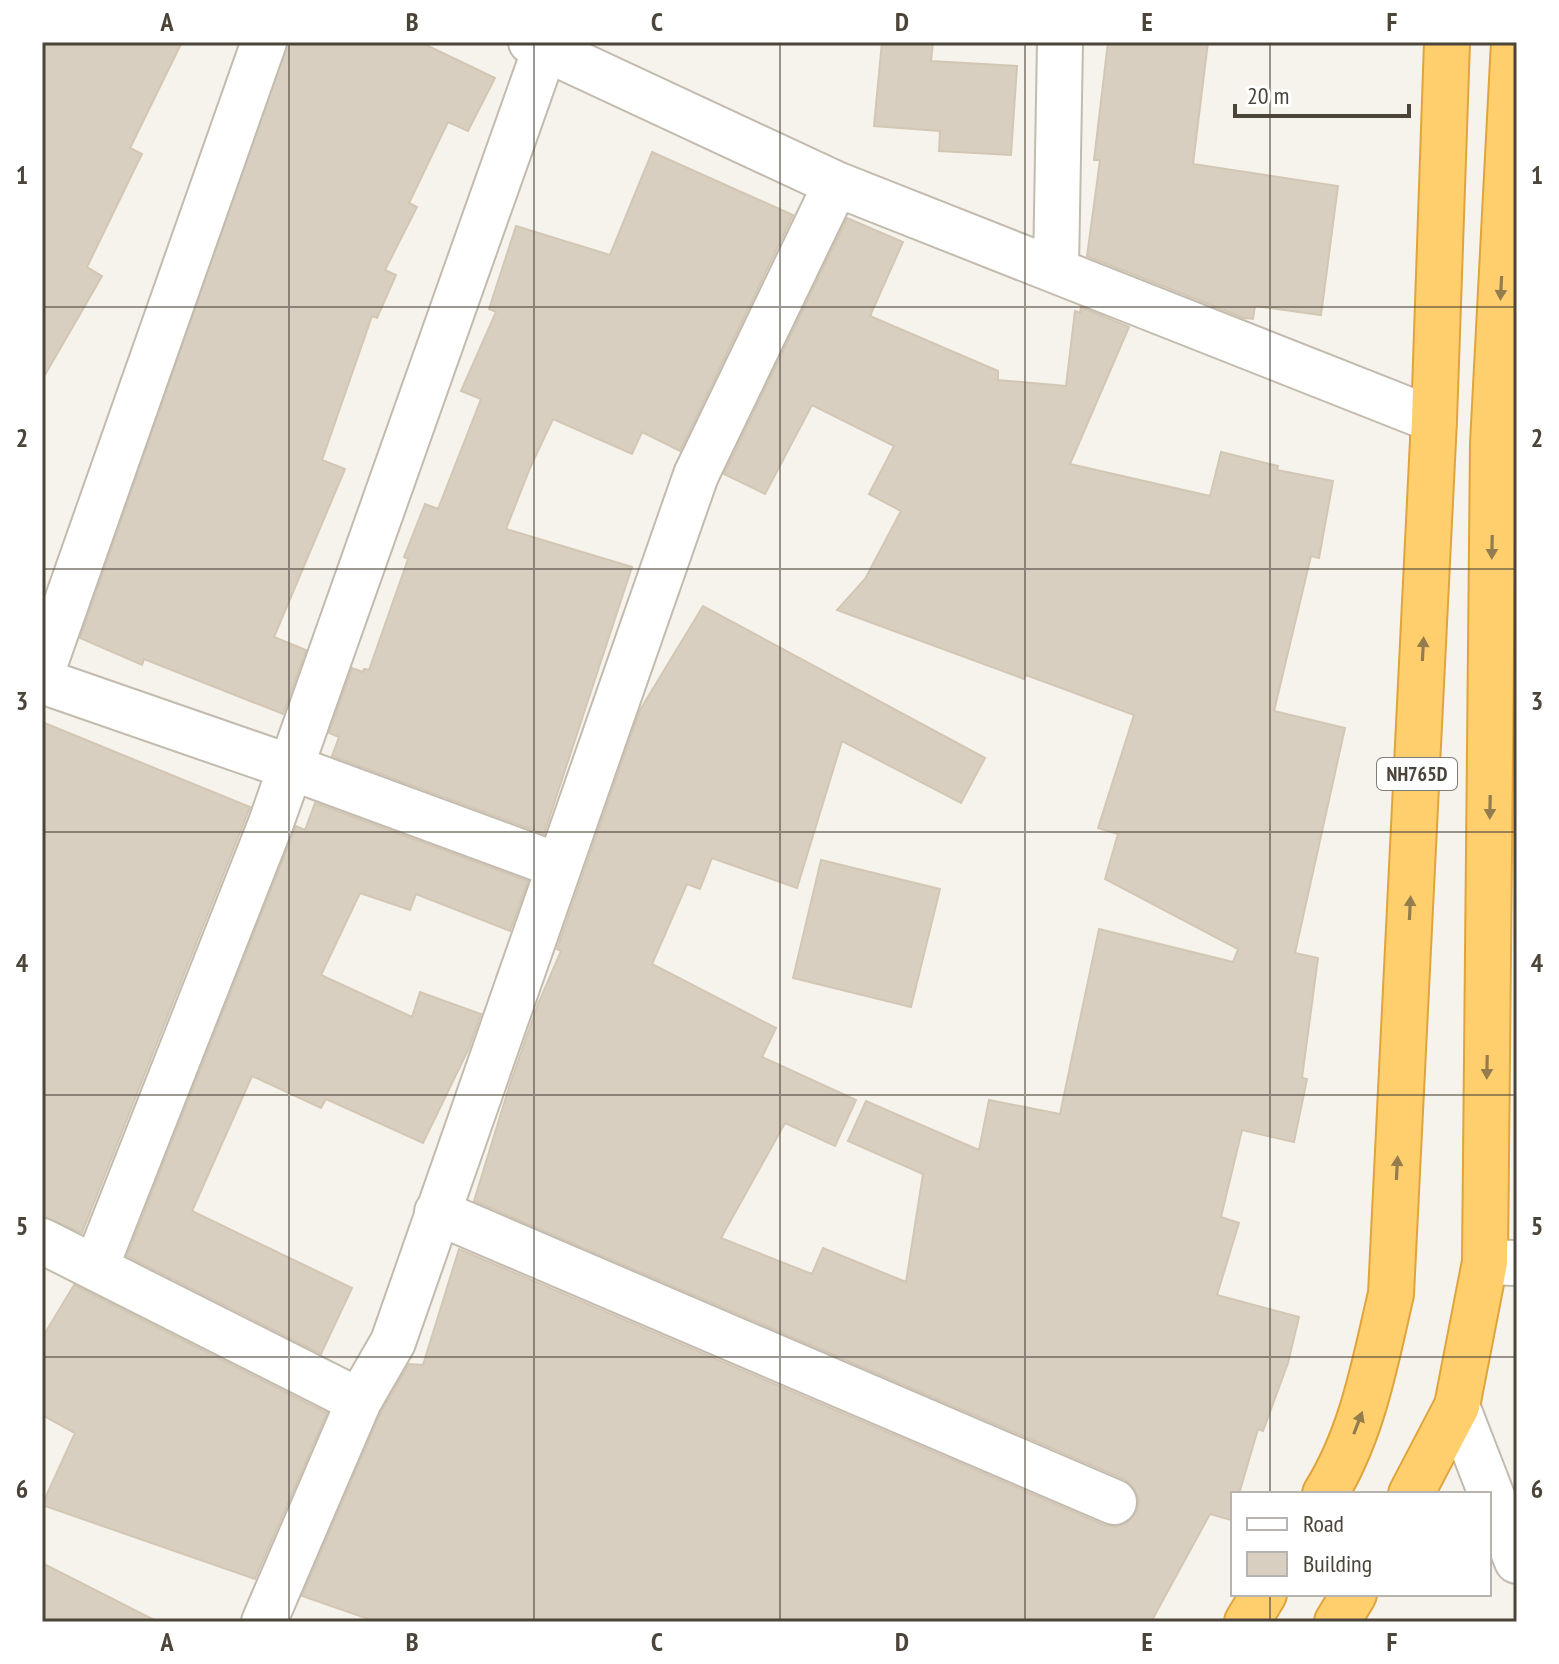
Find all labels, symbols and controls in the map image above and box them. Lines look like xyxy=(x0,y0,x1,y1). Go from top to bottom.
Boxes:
text: A xyxy=(159,5,174,38)
text: B xyxy=(406,5,419,38)
text: C xyxy=(651,5,663,38)
text: D xyxy=(895,5,909,38)
text: E xyxy=(1141,5,1153,38)
text: F xyxy=(1387,5,1398,38)
scale bar xyxy=(1235,68,1409,118)
text: 20 m xyxy=(1247,80,1289,111)
text: 1 xyxy=(16,158,28,191)
text: 1 xyxy=(1531,158,1543,191)
one-way arrow xyxy=(1495,276,1508,301)
text: 2 xyxy=(16,421,28,454)
text: 2 xyxy=(1531,421,1543,454)
one-way arrow xyxy=(1486,535,1499,560)
one-way arrow xyxy=(1416,636,1429,661)
text: 3 xyxy=(16,684,28,717)
text: 3 xyxy=(1531,684,1543,717)
road number: NH765D xyxy=(1377,758,1457,790)
one-way arrow xyxy=(1484,795,1496,820)
one-way arrow xyxy=(1404,895,1417,920)
text: 4 xyxy=(16,946,29,979)
text: 4 xyxy=(1531,946,1544,979)
one-way arrow xyxy=(1481,1055,1494,1080)
one-way arrow xyxy=(1391,1155,1404,1180)
text: 5 xyxy=(16,1209,28,1242)
text: 5 xyxy=(1531,1209,1543,1242)
one-way arrow xyxy=(1352,1411,1365,1435)
text: 6 xyxy=(16,1472,28,1505)
text: 6 xyxy=(1531,1472,1543,1505)
legend xyxy=(1231,1492,1491,1596)
text: Road xyxy=(1303,1508,1344,1539)
text: Building xyxy=(1303,1548,1372,1579)
text: A xyxy=(159,1625,174,1658)
text: B xyxy=(406,1625,419,1658)
text: C xyxy=(651,1625,663,1658)
text: D xyxy=(895,1625,909,1658)
text: E xyxy=(1141,1625,1153,1658)
text: F xyxy=(1387,1625,1398,1658)

